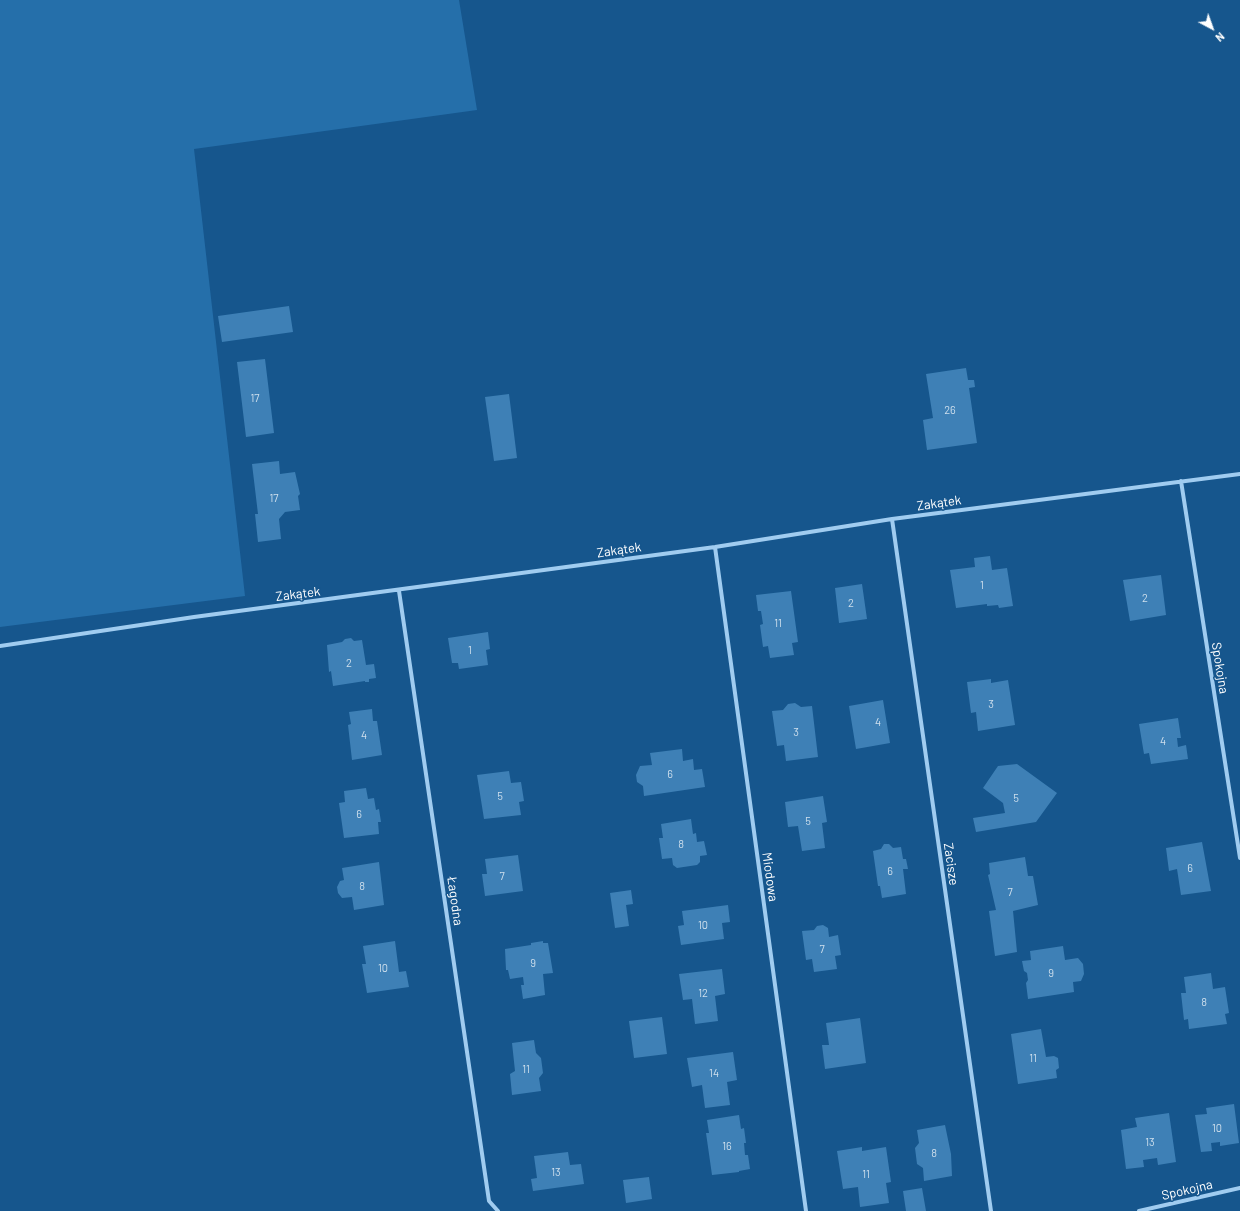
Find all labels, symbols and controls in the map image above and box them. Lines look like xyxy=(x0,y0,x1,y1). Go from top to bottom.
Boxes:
north arrow xyxy=(1192,8,1232,48)
text: N xyxy=(1213,30,1227,45)
house number: 17 xyxy=(250,391,260,405)
house number: 26 xyxy=(944,403,956,417)
house number: 17 xyxy=(269,491,279,505)
street label: Zakątek xyxy=(916,492,962,514)
street label: Zakątek xyxy=(596,539,642,561)
house number: 1 xyxy=(980,578,984,592)
street label: Zakątek xyxy=(275,584,321,604)
house number: 2 xyxy=(1142,591,1148,605)
house number: 2 xyxy=(848,596,854,610)
house number: 11 xyxy=(774,616,782,630)
street label: Spokojna xyxy=(1208,641,1232,695)
house number: 1 xyxy=(468,643,472,657)
house number: 2 xyxy=(346,656,352,670)
house number: 3 xyxy=(988,697,994,711)
house number: 4 xyxy=(875,715,881,729)
house number: 3 xyxy=(793,725,799,739)
house number: 4 xyxy=(361,728,367,742)
house number: 4 xyxy=(1160,734,1166,748)
house number: 6 xyxy=(667,767,673,781)
house number: 5 xyxy=(497,789,503,803)
house number: 5 xyxy=(1013,791,1019,805)
house number: 6 xyxy=(356,807,362,821)
house number: 5 xyxy=(805,814,811,828)
house number: 8 xyxy=(678,837,684,851)
street label: Zacisze xyxy=(940,842,962,886)
street label: Miodowa xyxy=(759,851,781,903)
house number: 6 xyxy=(1187,861,1193,875)
house number: 6 xyxy=(887,864,893,878)
house number: 7 xyxy=(499,869,505,883)
street label: Łagodna xyxy=(444,876,466,926)
house number: 8 xyxy=(359,879,365,893)
house number: 7 xyxy=(1007,885,1013,899)
house number: 10 xyxy=(698,918,708,932)
house number: 7 xyxy=(819,942,825,956)
house number: 9 xyxy=(530,956,536,970)
house number: 10 xyxy=(378,961,388,975)
house number: 9 xyxy=(1048,966,1054,980)
house number: 12 xyxy=(698,986,708,1000)
house number: 8 xyxy=(1201,995,1207,1009)
house number: 11 xyxy=(1029,1051,1037,1065)
house number: 11 xyxy=(522,1062,530,1076)
house number: 14 xyxy=(709,1066,719,1080)
house number: 10 xyxy=(1212,1121,1222,1135)
house number: 13 xyxy=(1145,1135,1155,1149)
house number: 16 xyxy=(722,1139,732,1153)
house number: 8 xyxy=(931,1146,937,1160)
house number: 13 xyxy=(551,1165,561,1179)
house number: 11 xyxy=(862,1167,870,1181)
street label: Spokojna xyxy=(1160,1177,1214,1203)

